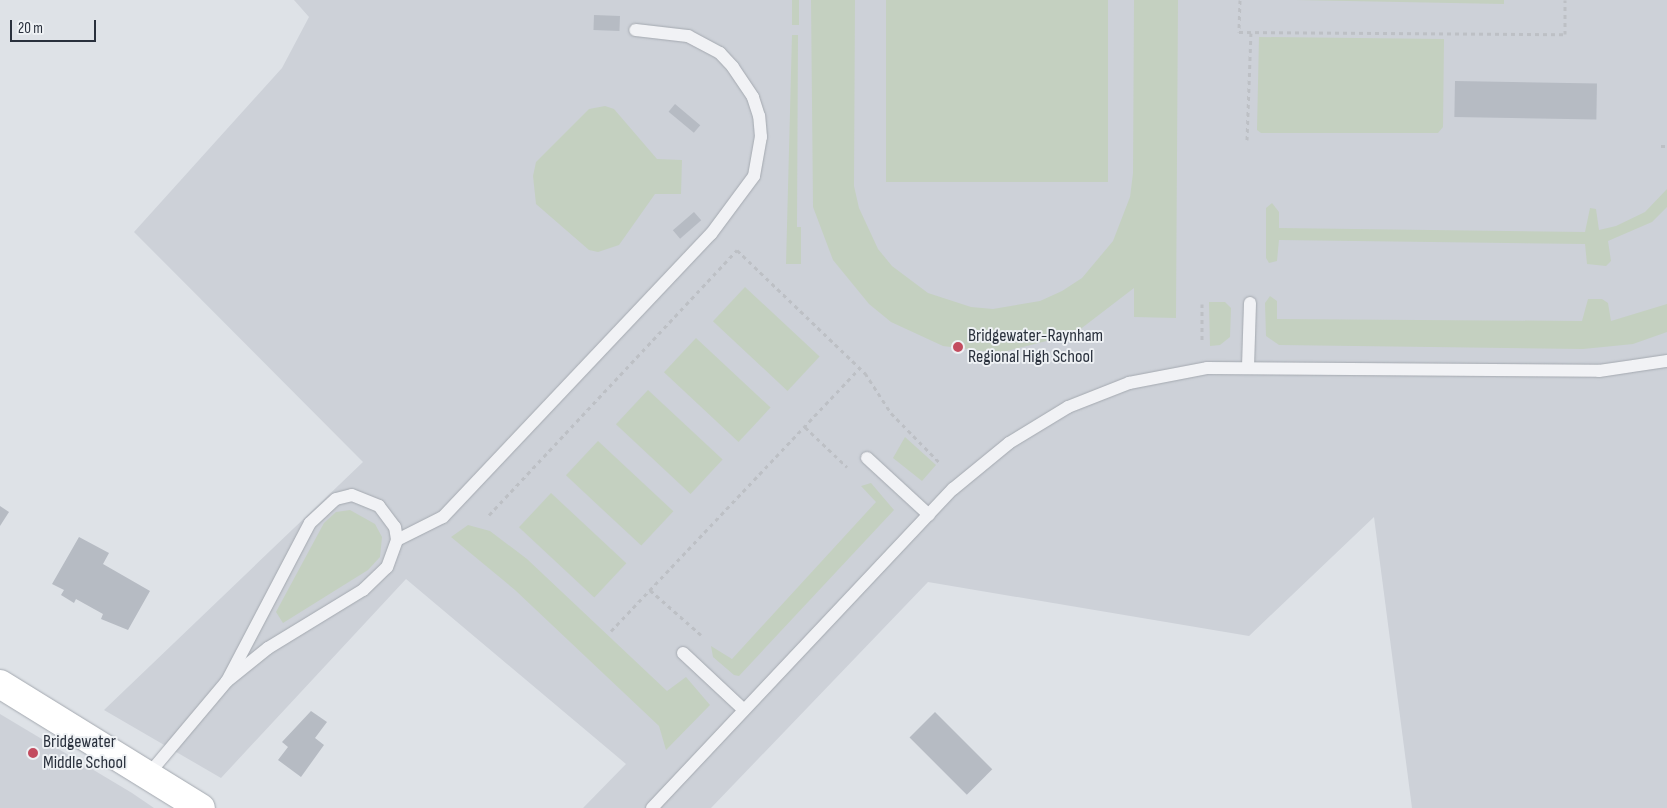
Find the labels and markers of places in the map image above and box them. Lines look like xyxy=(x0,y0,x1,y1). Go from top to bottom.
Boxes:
place label: Bridgewater-Raynham Regional High School xyxy=(968,326,1103,368)
marker: Bridgewater-Raynham Regional High School xyxy=(952,341,964,353)
place label: Bridgewater Middle School xyxy=(43,732,126,774)
marker: Bridgewater Middle School xyxy=(27,747,39,759)

